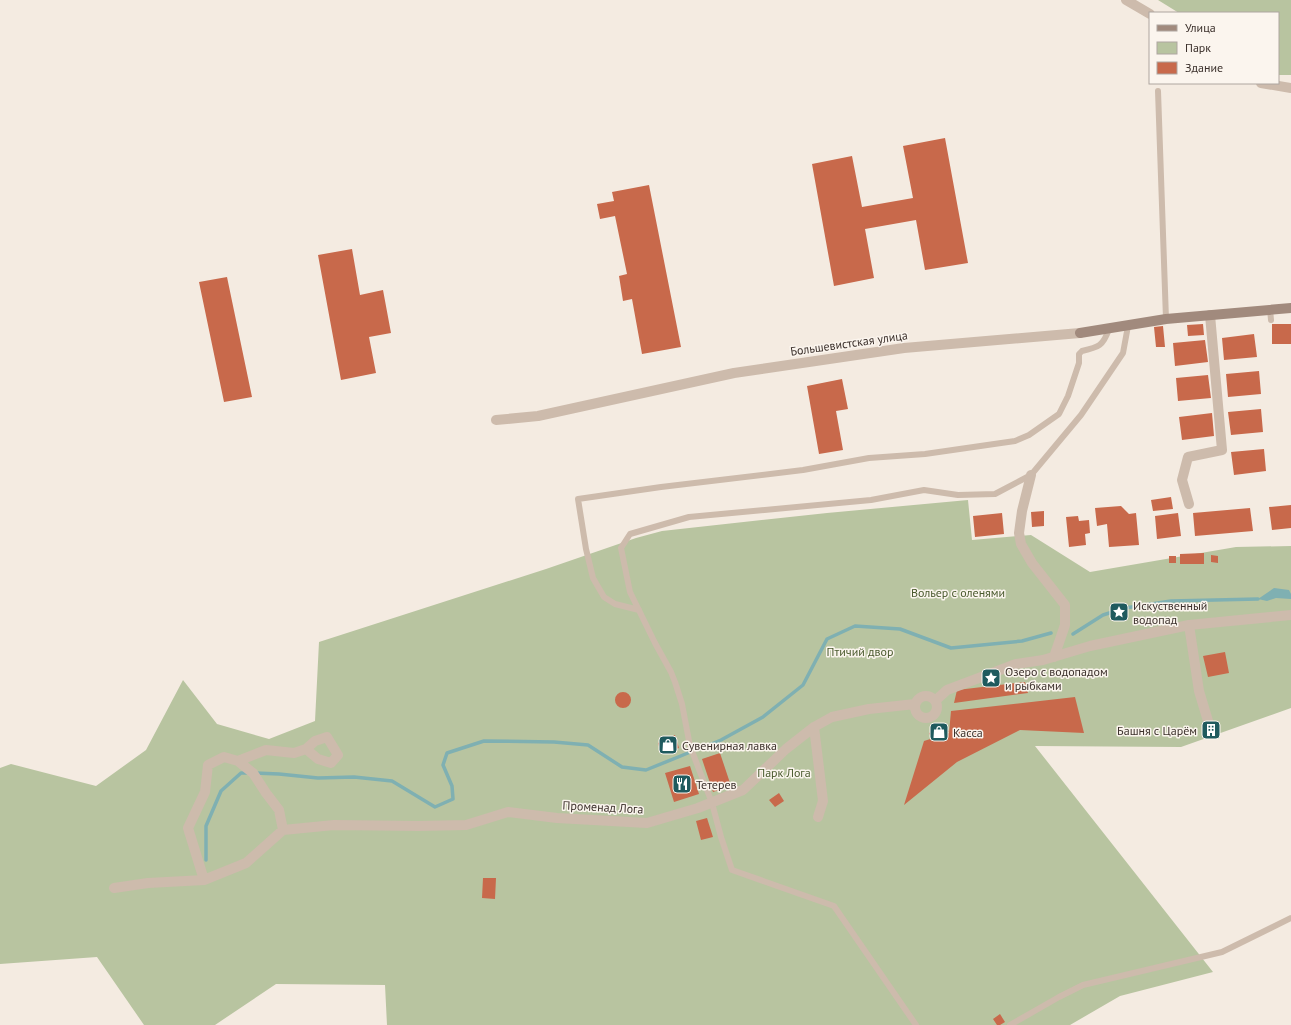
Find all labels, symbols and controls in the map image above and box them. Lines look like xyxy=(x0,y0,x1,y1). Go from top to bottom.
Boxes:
legend xyxy=(1149,12,1279,84)
text: Улица xyxy=(1185,20,1216,35)
text: Парк xyxy=(1185,40,1211,55)
text: Здание xyxy=(1185,60,1223,75)
street label: Большевистская улица xyxy=(789,327,909,359)
park label: Вольер с оленями xyxy=(911,585,1005,600)
place label: Искуственный водопад xyxy=(1133,598,1207,627)
place icon: Искуственный водопад xyxy=(1108,601,1130,623)
park label: Птичий двор xyxy=(827,644,893,659)
place label: Озеро с водопадом и рыбками xyxy=(1005,664,1108,693)
place icon: Озеро с водопадом и рыбками xyxy=(980,667,1002,689)
building icon: Башня с Царём xyxy=(1200,719,1222,741)
shop icon: Касса xyxy=(928,721,950,743)
place label: Башня с Царём xyxy=(1117,723,1197,738)
place label: Касса xyxy=(953,725,983,740)
shop icon: Сувенирная лавка xyxy=(657,734,679,756)
place label: Сувенирная лавка xyxy=(682,738,777,753)
park label: Парк Лога xyxy=(757,765,811,780)
restaurant icon: Тетерев xyxy=(671,773,693,795)
place label: Тетерев xyxy=(696,777,736,792)
street label: Променад Лога xyxy=(562,797,644,817)

